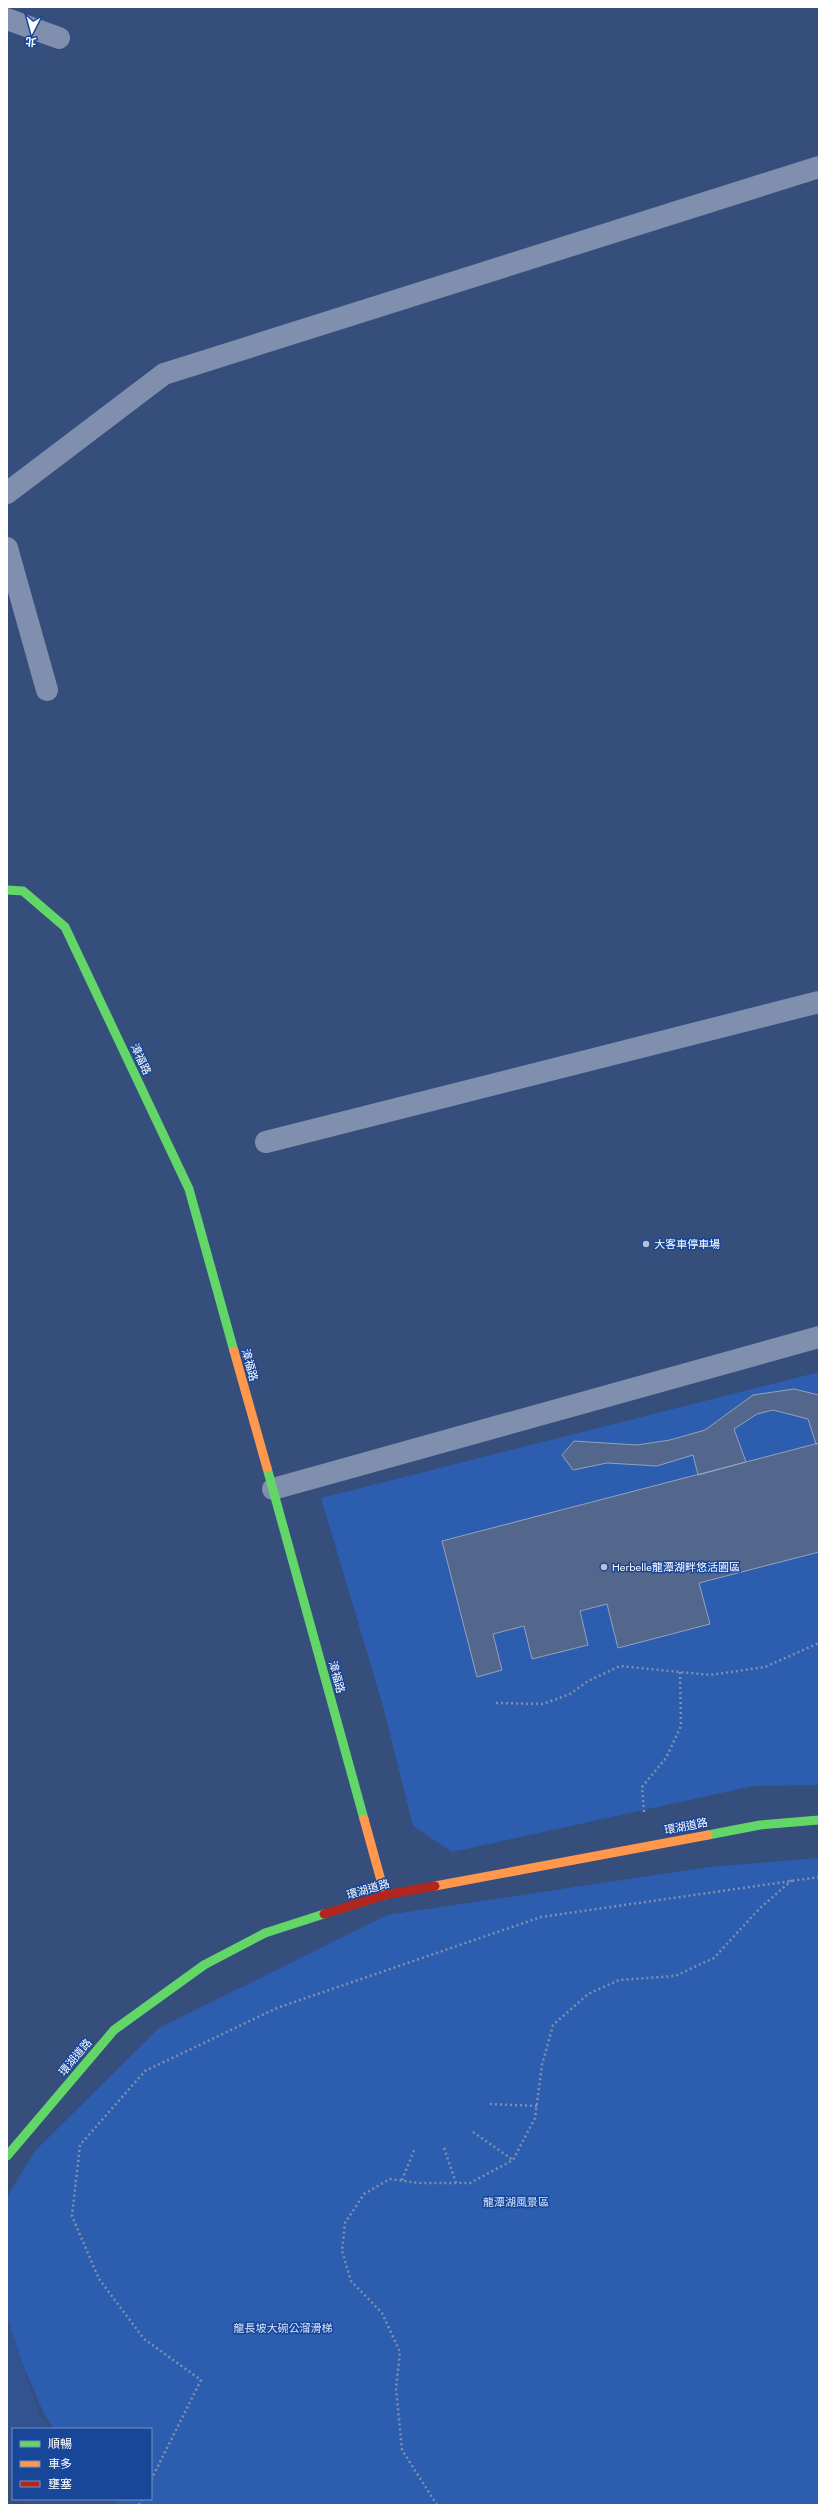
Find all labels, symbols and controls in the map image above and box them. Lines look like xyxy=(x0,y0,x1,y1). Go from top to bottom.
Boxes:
north arrow xyxy=(12,12,52,52)
text: 北 xyxy=(25,33,37,50)
street label: 漳福路 xyxy=(127,1041,155,1077)
place label: 大客車停車場 xyxy=(654,1236,720,1252)
marker: 大客車停車場 xyxy=(641,1239,651,1249)
street label: 漳福路 xyxy=(238,1347,262,1383)
place label: Herbelle龍潭湖畔悠活園區 xyxy=(612,1559,740,1575)
marker: Herbelle龍潭湖畔悠活園區 xyxy=(599,1562,609,1572)
street label: 漳福路 xyxy=(325,1659,349,1695)
street label: 環湖道路 xyxy=(663,1814,709,1838)
street label: 環湖道路 xyxy=(345,1875,391,1903)
street label: 環湖道路 xyxy=(55,2035,95,2079)
park label: 龍潭湖風景區 xyxy=(483,2194,549,2210)
park label: 龍長坡大碗公溜滑梯 xyxy=(234,2320,333,2336)
legend xyxy=(12,2428,152,2500)
text: 順暢 xyxy=(48,2435,72,2453)
text: 車多 xyxy=(48,2455,72,2473)
text: 壅塞 xyxy=(48,2475,72,2493)

